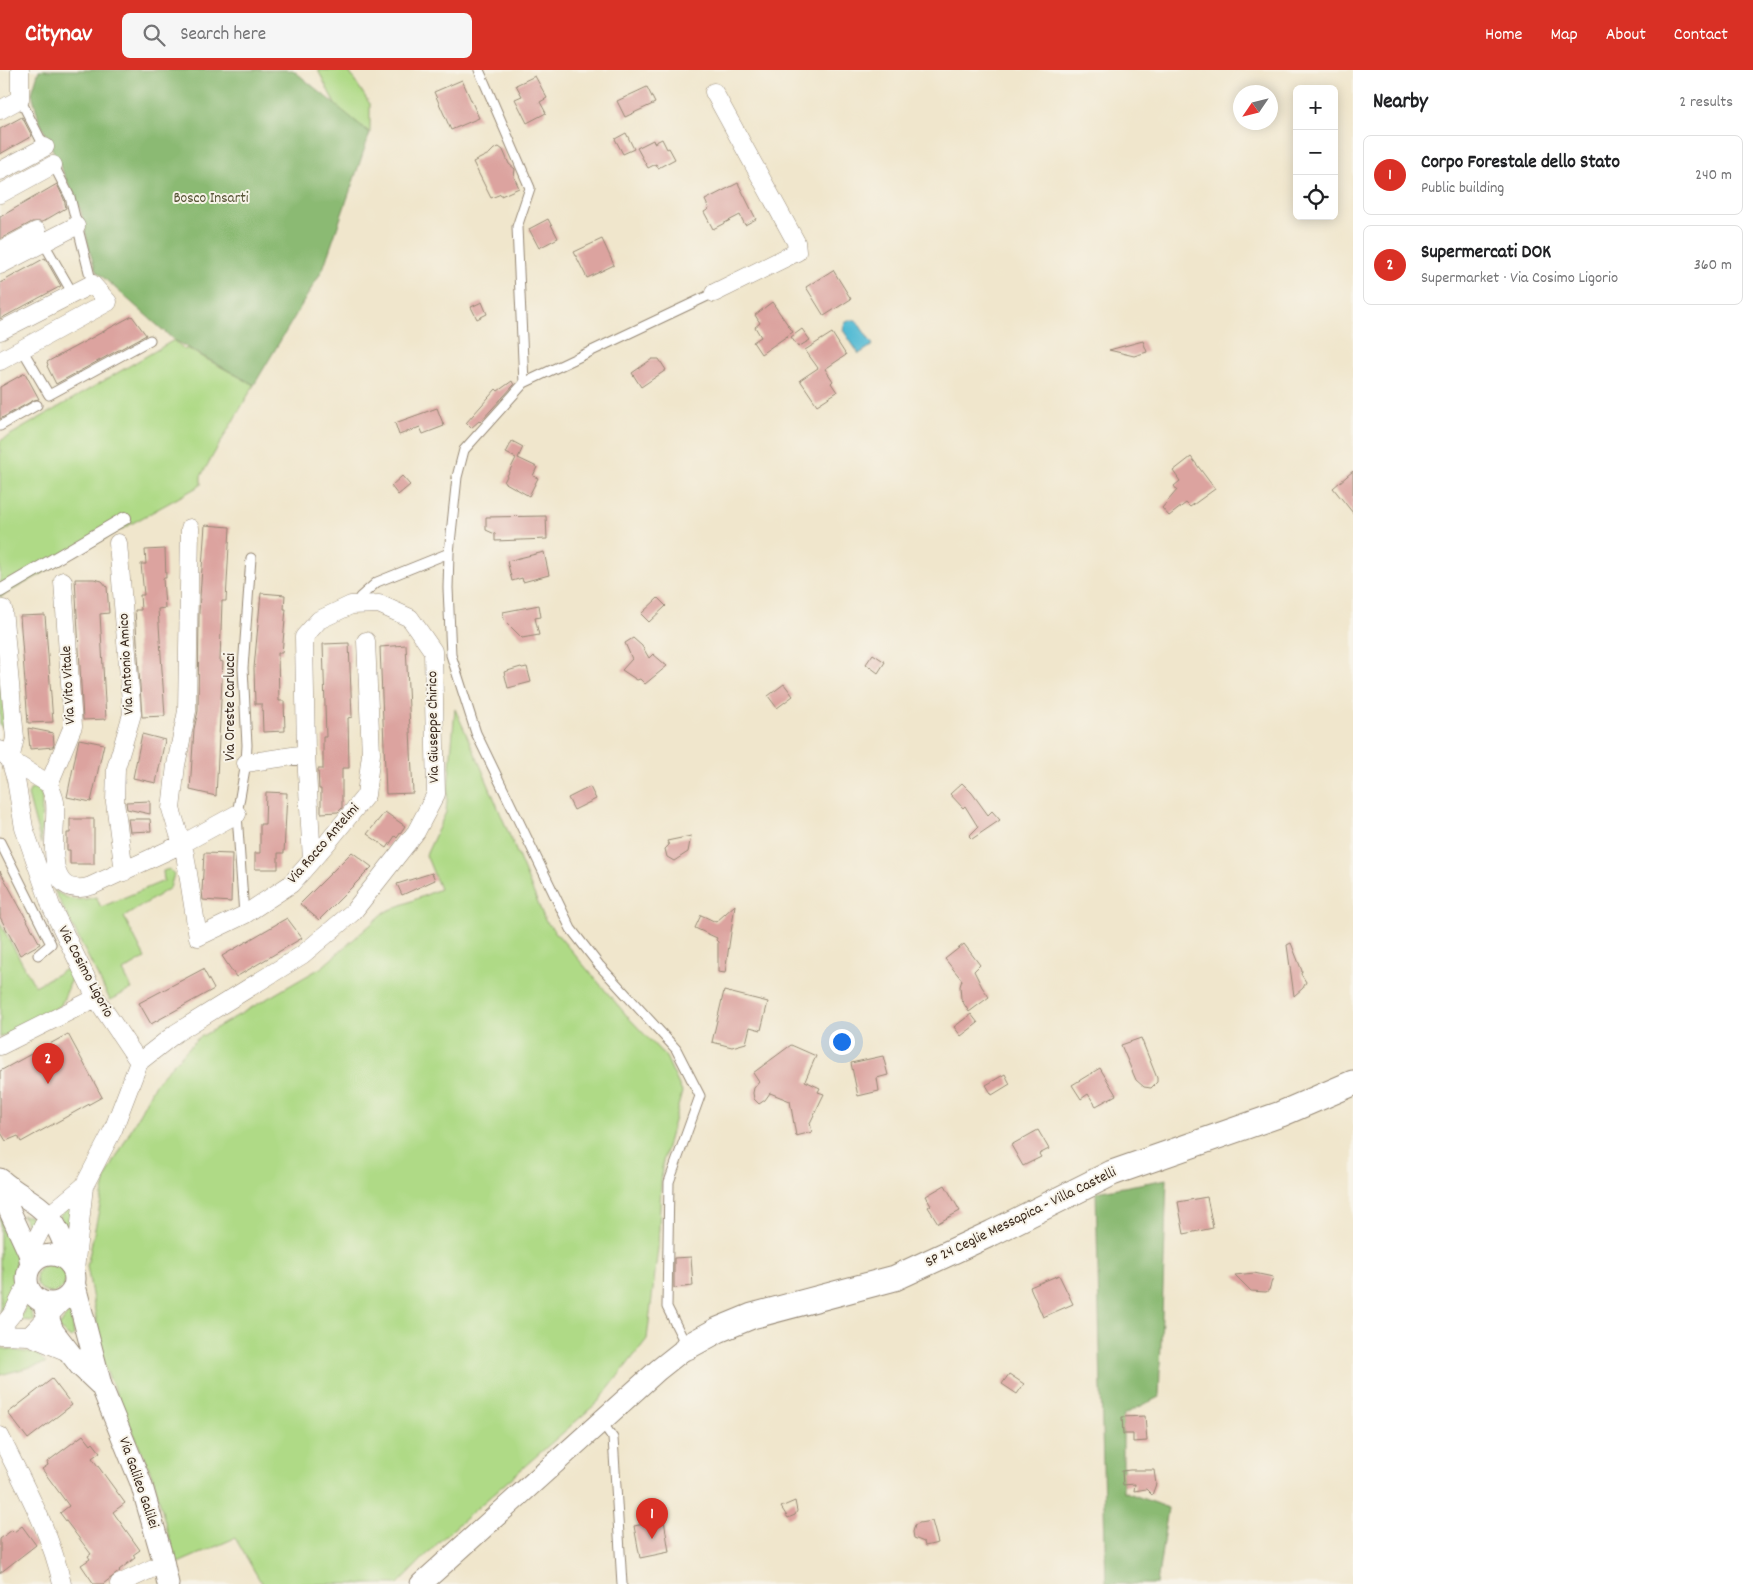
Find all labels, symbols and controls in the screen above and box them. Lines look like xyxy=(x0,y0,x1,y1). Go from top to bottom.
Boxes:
search box xyxy=(122,13,472,58)
text: Citynav xyxy=(25,18,92,52)
icon: search xyxy=(140,21,168,49)
text: Search here xyxy=(180,22,266,49)
text: Home xyxy=(1485,23,1522,48)
text: Map xyxy=(1550,23,1578,48)
text: About xyxy=(1606,23,1646,48)
text: Contact xyxy=(1674,23,1728,48)
north arrow xyxy=(1233,85,1278,130)
map controls xyxy=(1293,85,1338,220)
button: + xyxy=(1293,85,1338,130)
text: Nearby xyxy=(1373,88,1428,118)
text: 2 results xyxy=(1679,91,1733,114)
button: − xyxy=(1293,130,1338,175)
text: Corpo Forestale dello Stato xyxy=(1421,150,1620,177)
text: 1 xyxy=(1388,164,1392,187)
text: 240 m xyxy=(1695,164,1732,187)
button: locate xyxy=(1293,175,1338,220)
text: Public building xyxy=(1421,177,1504,200)
park label: Bosco Insarti xyxy=(173,188,249,210)
text: Supermercati DOK xyxy=(1421,240,1551,267)
text: 2 xyxy=(1387,254,1394,277)
text: 360 m xyxy=(1694,254,1732,277)
text: Supermarket · Via Cosimo Ligorio xyxy=(1421,267,1618,290)
street label: Via Antonio Amico xyxy=(113,612,141,715)
street label: Via Vito Vitale xyxy=(56,645,82,725)
street label: Via Oreste Carlucci xyxy=(220,653,242,761)
street label: Via Giuseppe Chirico xyxy=(422,670,446,783)
street label: Via Rocco Antelmi xyxy=(283,799,365,889)
street label: Via Cosimo Ligorio xyxy=(52,922,119,1022)
your location xyxy=(829,1029,855,1055)
pin: 2 xyxy=(32,1043,64,1084)
street label: SP 24 Ceglie Messapica - Villa Castelli xyxy=(922,1162,1120,1274)
street label: Via Galileo Galilei xyxy=(112,1434,164,1532)
pin: 1 xyxy=(636,1498,668,1539)

